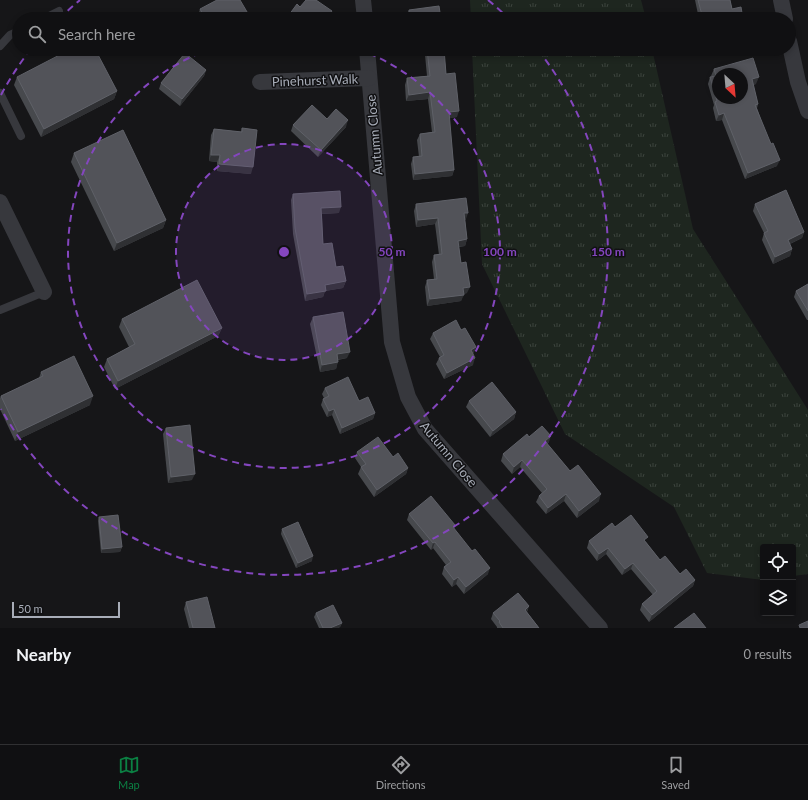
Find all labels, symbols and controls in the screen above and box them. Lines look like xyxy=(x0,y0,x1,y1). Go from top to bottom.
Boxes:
search box xyxy=(12,12,796,56)
icon: search xyxy=(26,23,48,45)
text: Search here xyxy=(58,25,135,43)
north arrow xyxy=(712,68,748,104)
street label: Pinehurst Walk xyxy=(271,70,359,90)
street label: Autumn Close xyxy=(363,94,385,176)
text: 50 m xyxy=(379,244,405,259)
text: 100 m xyxy=(483,244,517,259)
text: 150 m xyxy=(591,244,625,259)
centre of rings xyxy=(277,245,291,259)
street label: Autumn Close xyxy=(417,418,481,490)
map controls xyxy=(760,544,796,616)
button: locate xyxy=(760,544,796,580)
button: layers xyxy=(760,580,796,616)
scale bar xyxy=(12,600,120,619)
text: 50 m xyxy=(18,602,43,615)
text: Nearby xyxy=(16,644,71,665)
text: 0 results xyxy=(744,646,792,662)
tab: Map xyxy=(118,754,140,791)
tab: Directions xyxy=(376,754,425,791)
tab: Saved xyxy=(661,754,690,791)

